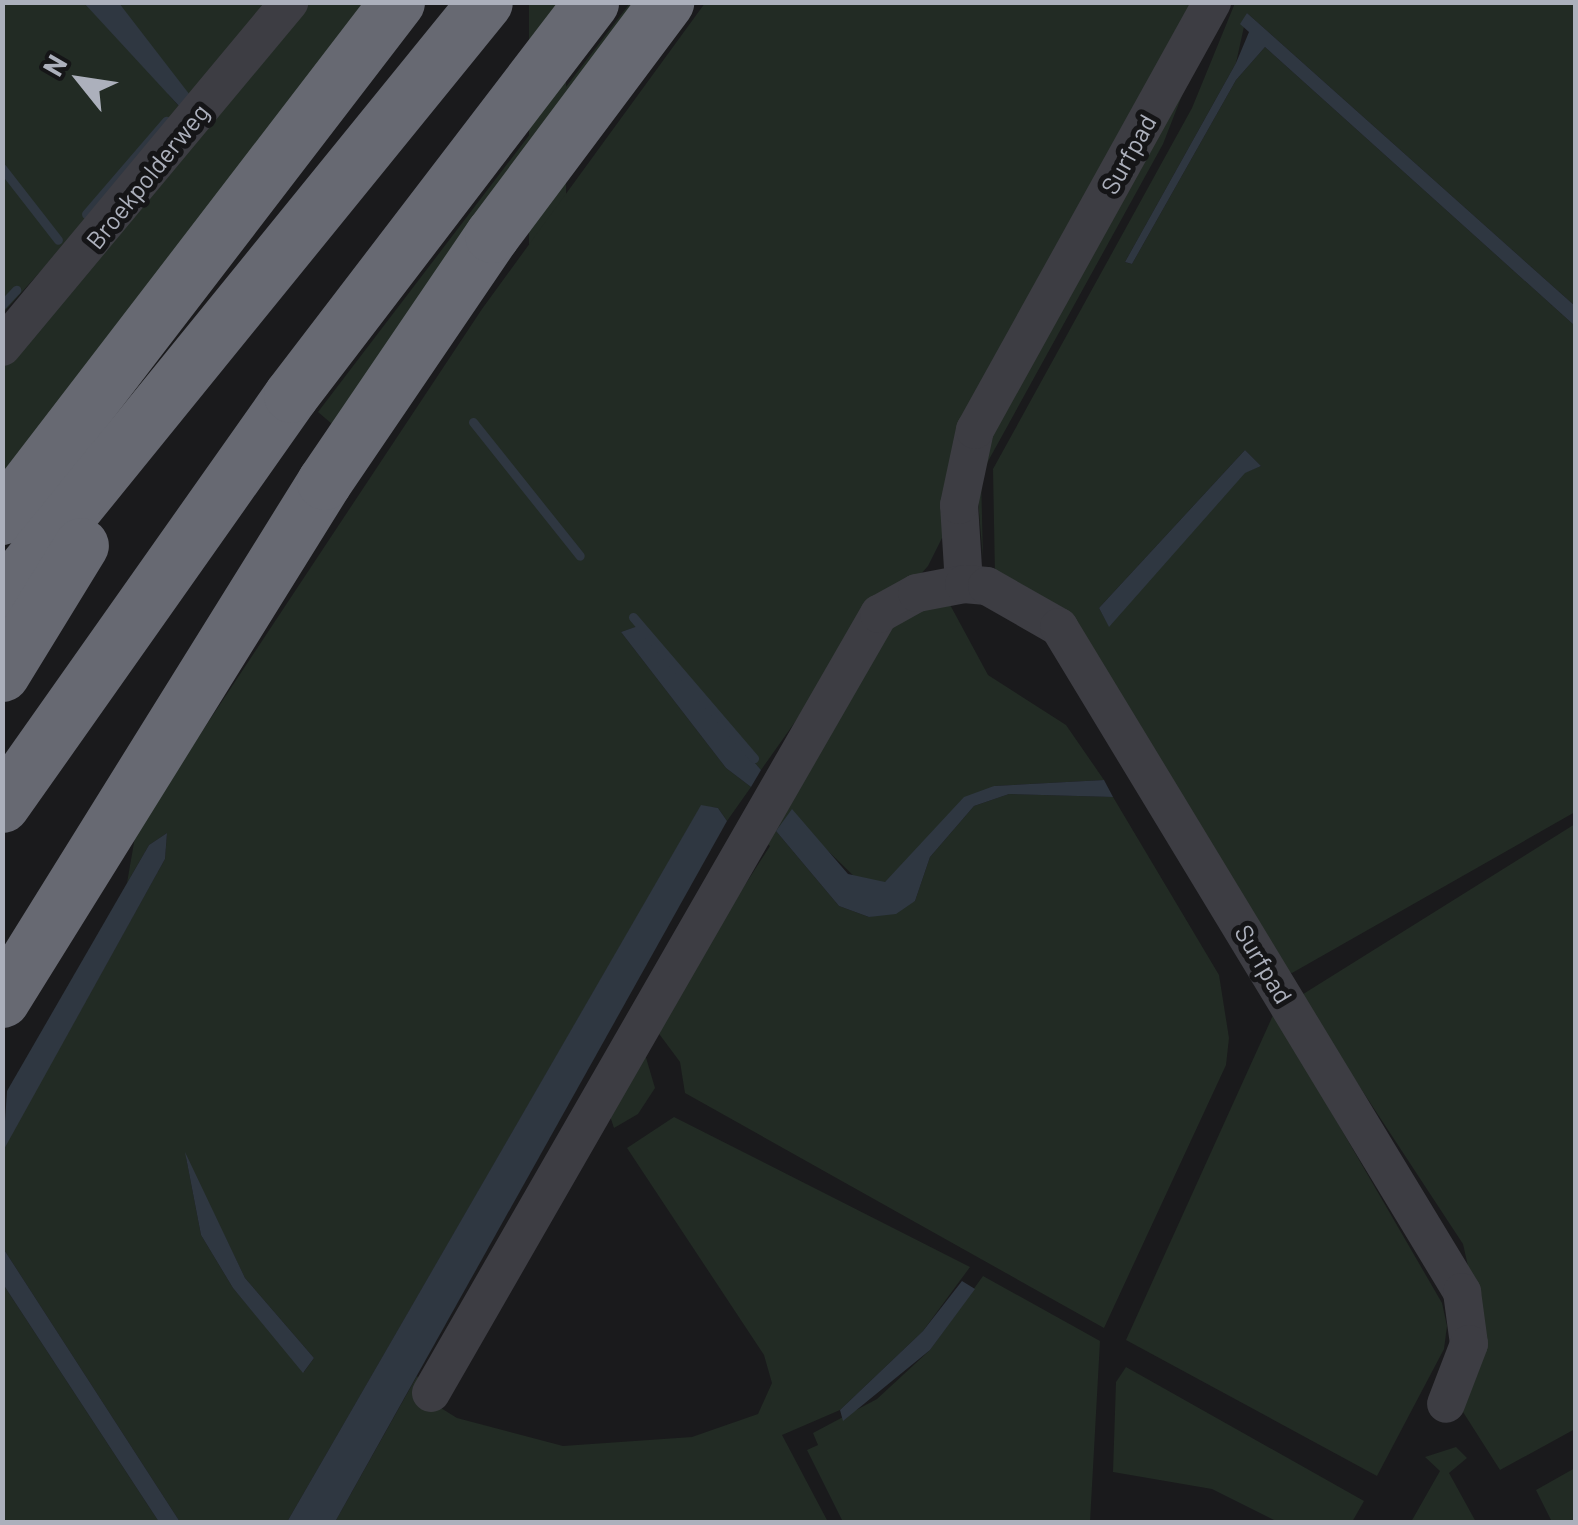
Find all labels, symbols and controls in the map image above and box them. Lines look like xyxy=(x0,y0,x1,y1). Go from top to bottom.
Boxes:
north arrow xyxy=(30,30,130,130)
text: N xyxy=(35,48,73,82)
street label: Broekpolderweg xyxy=(79,97,215,255)
street label: Surfpad xyxy=(1094,109,1162,199)
street label: Surfpad xyxy=(1229,919,1299,1009)

